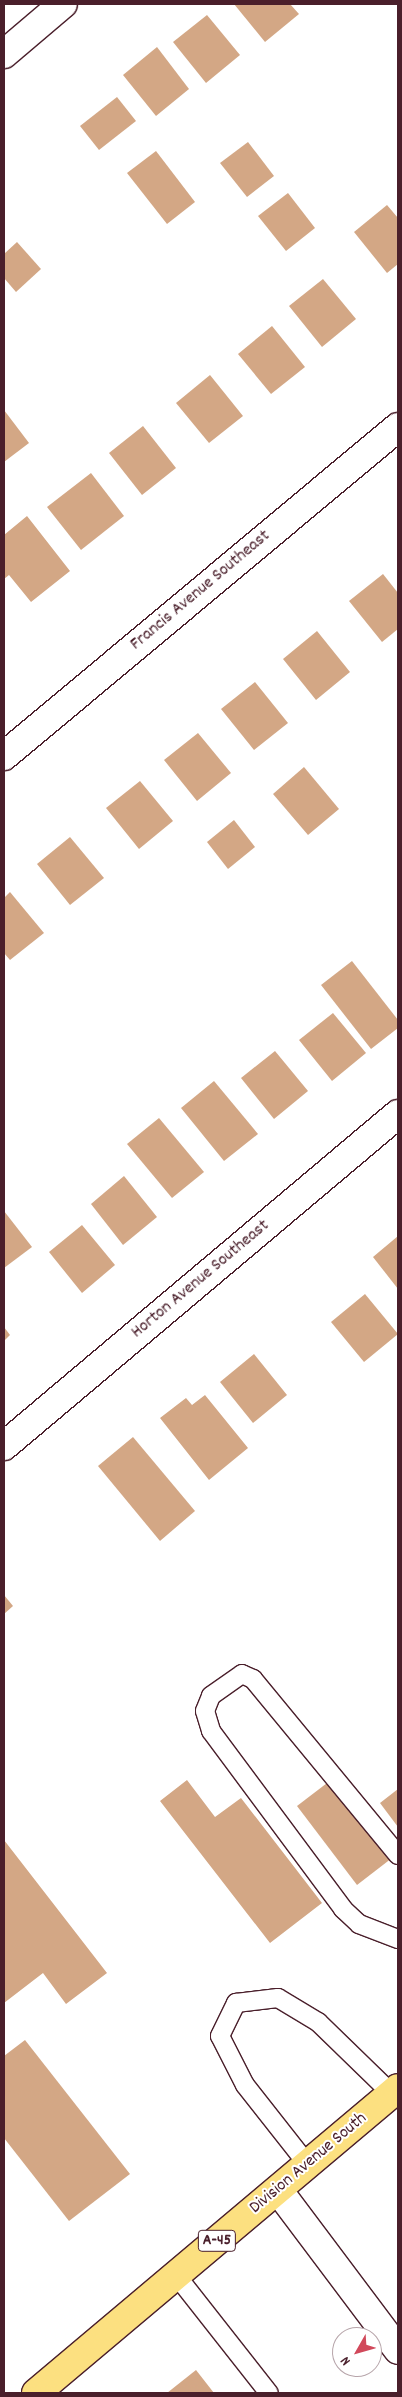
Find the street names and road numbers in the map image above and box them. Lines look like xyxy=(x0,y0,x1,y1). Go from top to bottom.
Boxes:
street label: Francis Avenue Southeast xyxy=(127,526,275,656)
street label: Horton Avenue Southeast xyxy=(128,1216,274,1344)
street label: Division Avenue South xyxy=(246,2109,372,2219)
road number: A-45 xyxy=(197,2228,237,2254)

